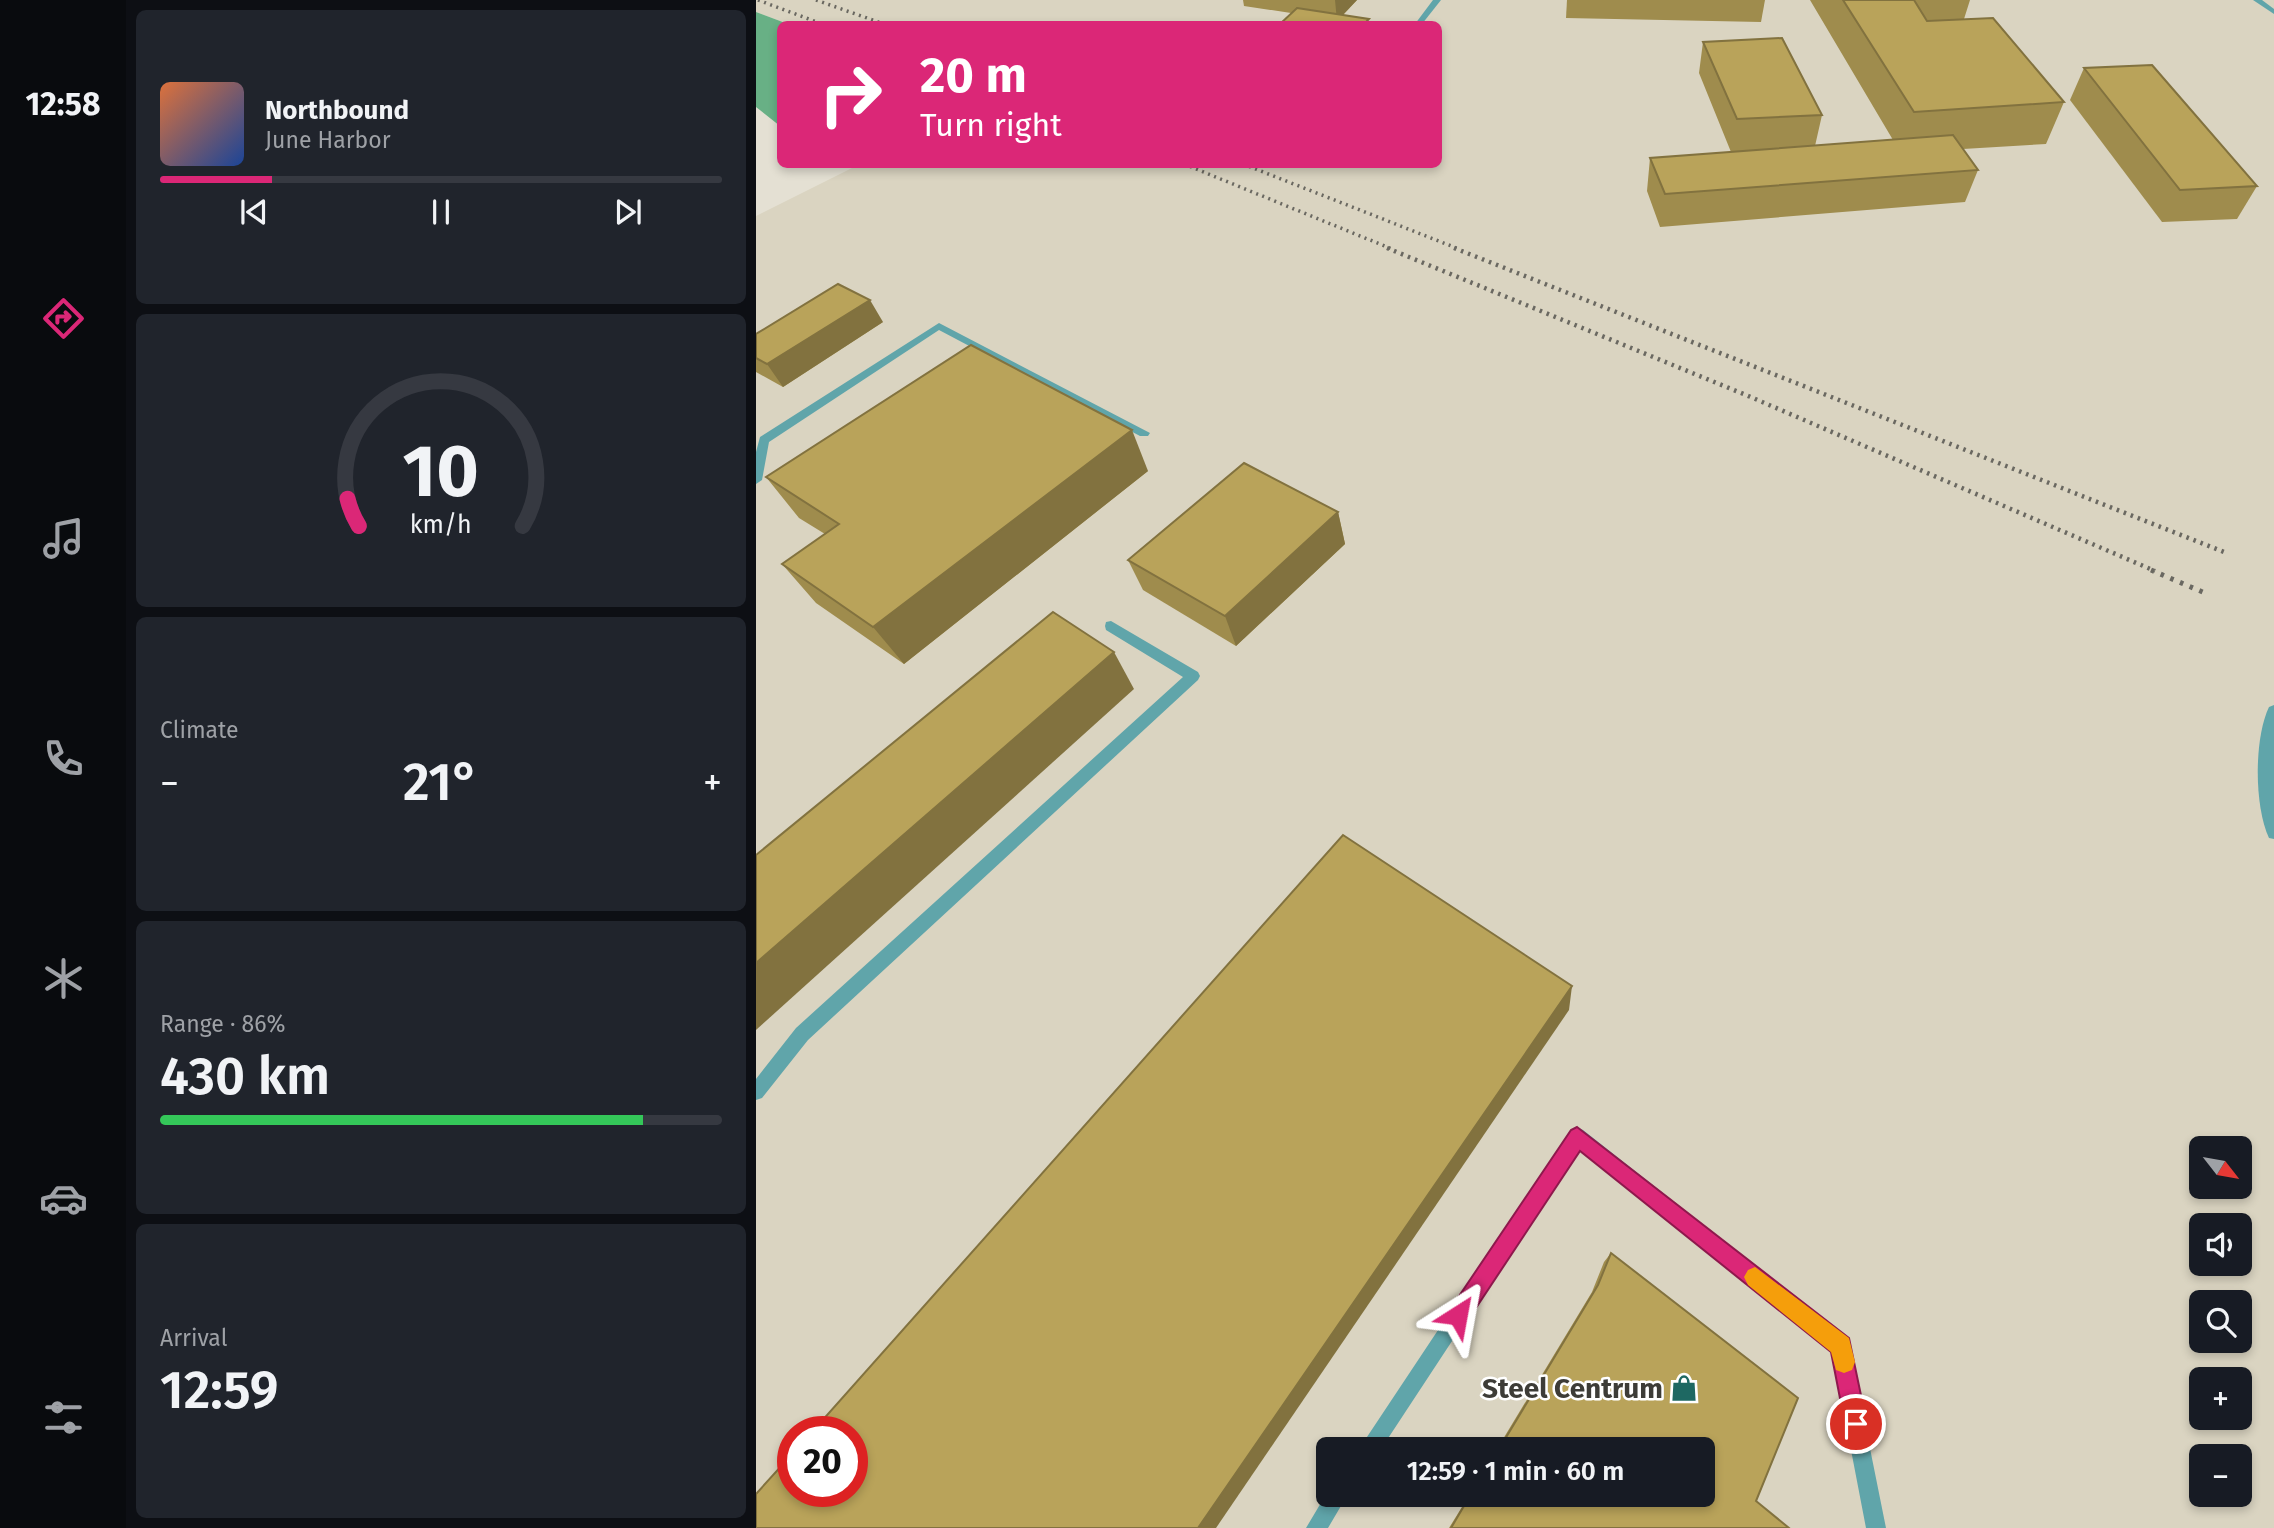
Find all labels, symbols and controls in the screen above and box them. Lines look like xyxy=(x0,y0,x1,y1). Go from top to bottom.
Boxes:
text: 20 m xyxy=(920,46,1027,105)
icon: right xyxy=(805,49,896,140)
text: 12:58 xyxy=(25,85,101,123)
text: Northbound xyxy=(265,95,409,126)
text: Turn right xyxy=(920,106,1062,144)
text: June Harbor xyxy=(265,126,391,154)
icon: previous xyxy=(235,193,273,231)
icon: pause xyxy=(422,193,460,231)
icon: next xyxy=(609,193,647,231)
icon: directions xyxy=(39,294,88,343)
text: 10 xyxy=(403,429,479,516)
text: km/h xyxy=(410,510,472,540)
icon: music xyxy=(39,514,88,563)
text: Climate xyxy=(160,716,239,744)
icon: phone xyxy=(39,734,88,783)
text: 21° xyxy=(403,751,479,814)
text: − xyxy=(160,760,179,806)
text: + xyxy=(703,760,722,806)
icon: climate xyxy=(39,954,88,1003)
text: Range · 86% xyxy=(160,1010,285,1038)
text: 430 km xyxy=(160,1045,330,1108)
north arrow xyxy=(2189,1136,2252,1199)
map controls xyxy=(2189,1136,2252,1507)
icon: car xyxy=(39,1174,88,1223)
button: sound xyxy=(2189,1213,2252,1276)
position arrow xyxy=(1421,1278,1495,1352)
button: search xyxy=(2189,1290,2252,1353)
text: Arrival xyxy=(160,1324,227,1352)
text: 12:59 xyxy=(160,1359,279,1422)
button: + xyxy=(2189,1367,2252,1430)
place label: Steel Centrum xyxy=(1482,1372,1663,1405)
shop icon: Steel Centrum xyxy=(1669,1373,1699,1403)
icon: filters xyxy=(39,1393,88,1442)
pin xyxy=(1826,1394,1886,1454)
icon: arrive xyxy=(1837,1405,1875,1443)
speed limit sign: 20 xyxy=(777,1416,868,1507)
button: − xyxy=(2189,1444,2252,1507)
text: 12:59 · 1 min · 60 m xyxy=(1407,1456,1624,1487)

